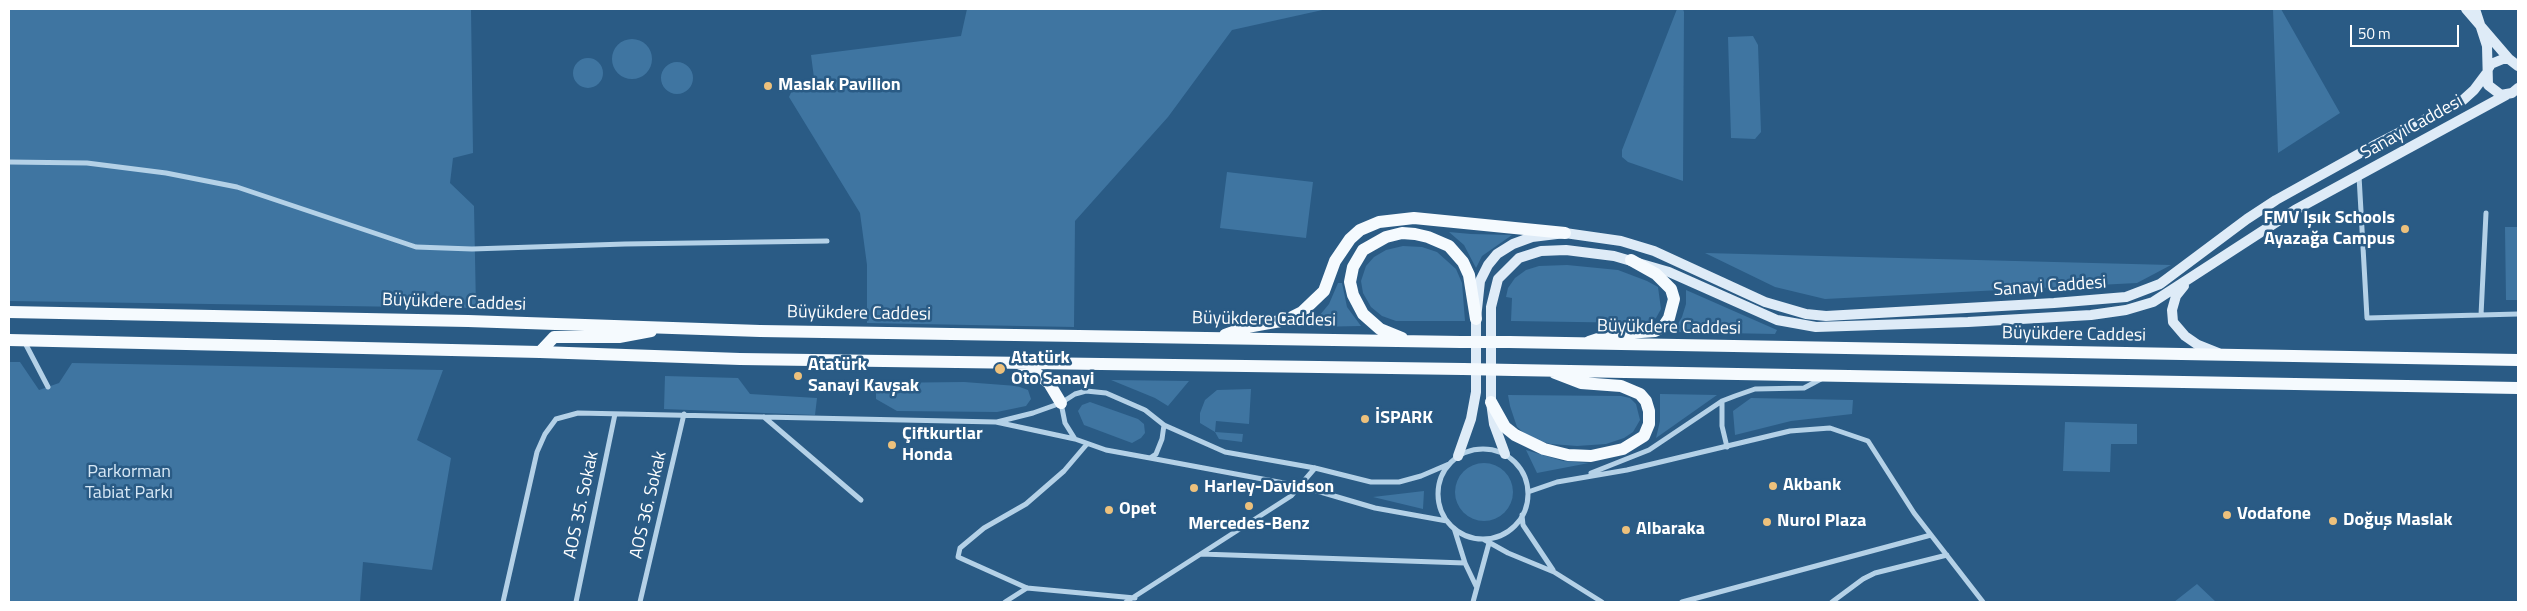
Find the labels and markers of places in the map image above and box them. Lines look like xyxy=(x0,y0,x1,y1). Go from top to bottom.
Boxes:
place label: Maslak Pavilion xyxy=(778,75,901,97)
marker: Maslak Pavilion xyxy=(762,80,774,92)
place label: FMV Işık Schools Ayazağa Campus xyxy=(2263,208,2395,250)
marker: FMV Işık Schools Ayazağa Campus xyxy=(2399,223,2411,235)
place label: Atatürk Oto Sanayi xyxy=(1011,348,1094,390)
place label: Atatürk Sanayi Kavşak xyxy=(808,355,919,398)
marker: Atatürk Oto Sanayi xyxy=(993,362,1007,376)
marker: Atatürk Sanayi Kavşak xyxy=(792,370,804,382)
place label: İSPARK xyxy=(1375,408,1433,430)
marker: İSPARK xyxy=(1359,413,1371,425)
place label: Çiftkurtlar Honda xyxy=(902,424,983,466)
marker: Çiftkurtlar Honda xyxy=(886,439,898,451)
place label: Akbank xyxy=(1783,475,1841,497)
place label: Harley-Davidson xyxy=(1204,477,1334,499)
marker: Akbank xyxy=(1767,480,1779,492)
marker: Harley-Davidson xyxy=(1188,482,1200,494)
place label: Opet xyxy=(1119,499,1156,521)
marker: Mercedes-Benz xyxy=(1243,500,1255,512)
marker: Opet xyxy=(1103,504,1115,516)
place label: Vodafone xyxy=(2237,504,2311,526)
marker: Vodafone xyxy=(2221,509,2233,521)
place label: Doğuş Maslak xyxy=(2343,510,2453,532)
place label: Nurol Plaza xyxy=(1777,511,1867,533)
place label: Mercedes-Benz xyxy=(1188,514,1310,536)
marker: Doğuş Maslak xyxy=(2327,515,2339,527)
marker: Nurol Plaza xyxy=(1761,516,1773,528)
place label: Albaraka xyxy=(1636,519,1705,541)
marker: Albaraka xyxy=(1620,524,1632,536)

